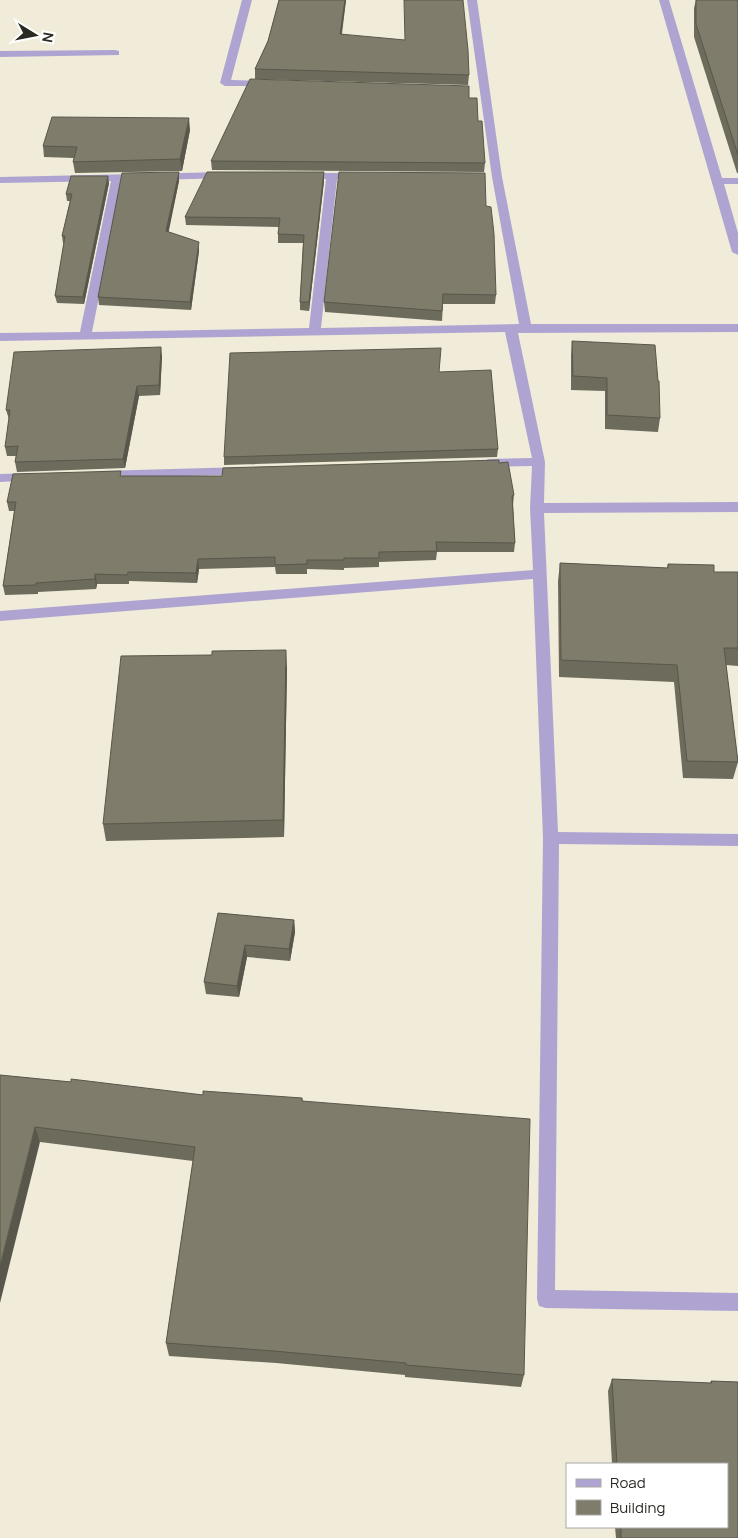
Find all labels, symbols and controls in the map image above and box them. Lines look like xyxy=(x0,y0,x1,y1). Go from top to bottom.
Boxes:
north arrow xyxy=(10,10,60,60)
text: N xyxy=(38,31,59,44)
legend xyxy=(566,1463,728,1528)
text: Road xyxy=(610,1472,646,1493)
text: Building xyxy=(610,1497,665,1518)

